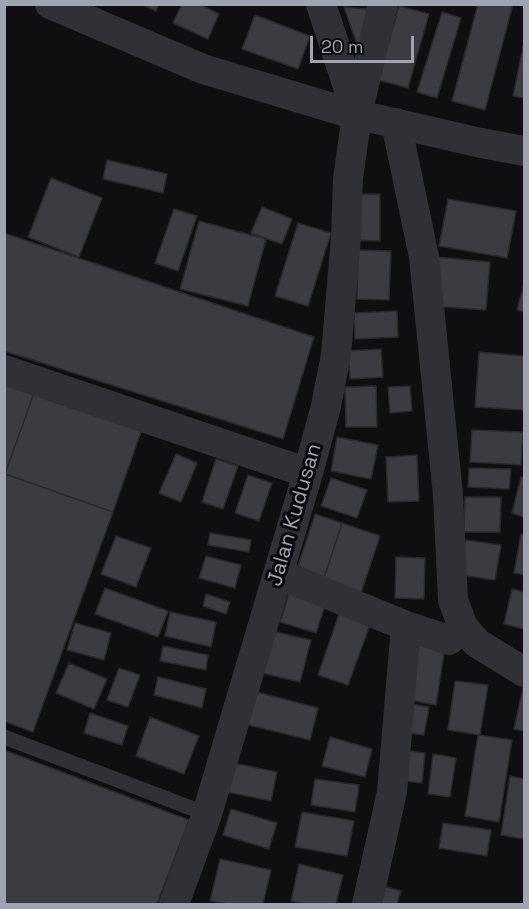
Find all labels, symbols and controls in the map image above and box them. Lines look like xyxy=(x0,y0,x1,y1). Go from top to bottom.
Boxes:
scale bar xyxy=(313,24,416,62)
text: 20 m xyxy=(321,35,364,58)
street label: Jalan Kudusan xyxy=(263,441,327,589)

